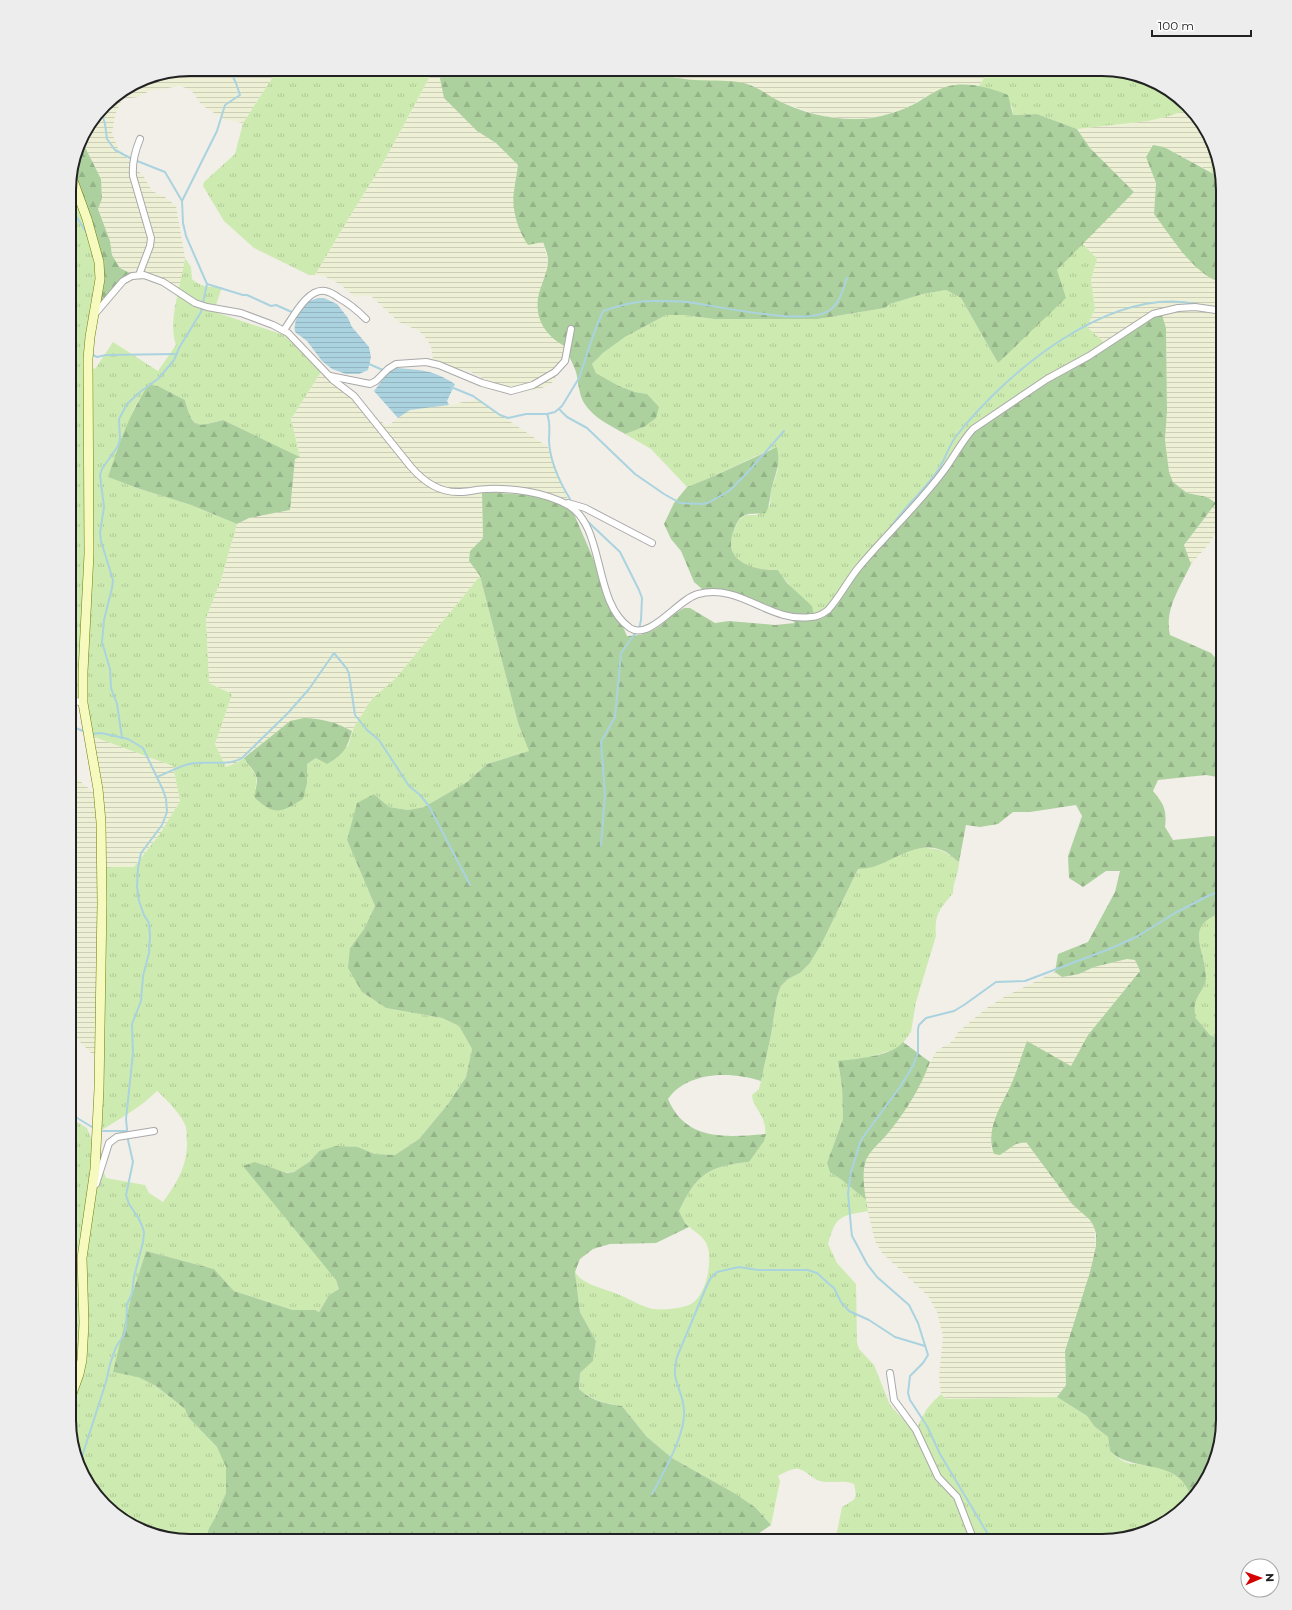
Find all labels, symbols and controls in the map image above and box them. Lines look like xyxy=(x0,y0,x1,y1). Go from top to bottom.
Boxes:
scale bar xyxy=(1152,12,1251,38)
text: 100 m xyxy=(1158,18,1194,33)
north arrow xyxy=(1240,1558,1280,1598)
text: N xyxy=(1263,1573,1277,1582)

